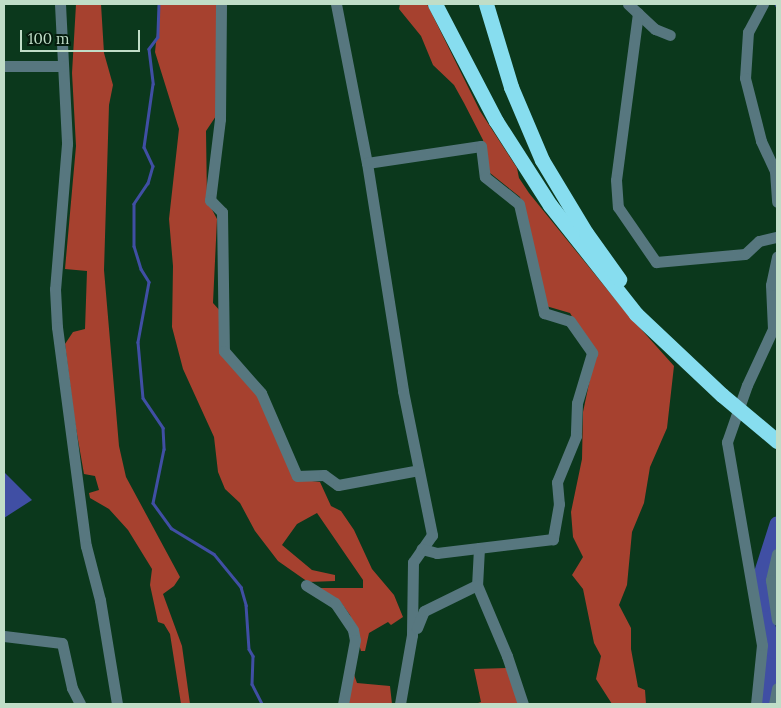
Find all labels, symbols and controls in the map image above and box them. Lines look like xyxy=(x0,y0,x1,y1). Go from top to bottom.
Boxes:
scale bar xyxy=(22,20,142,52)
text: 100 m xyxy=(28,29,69,48)

